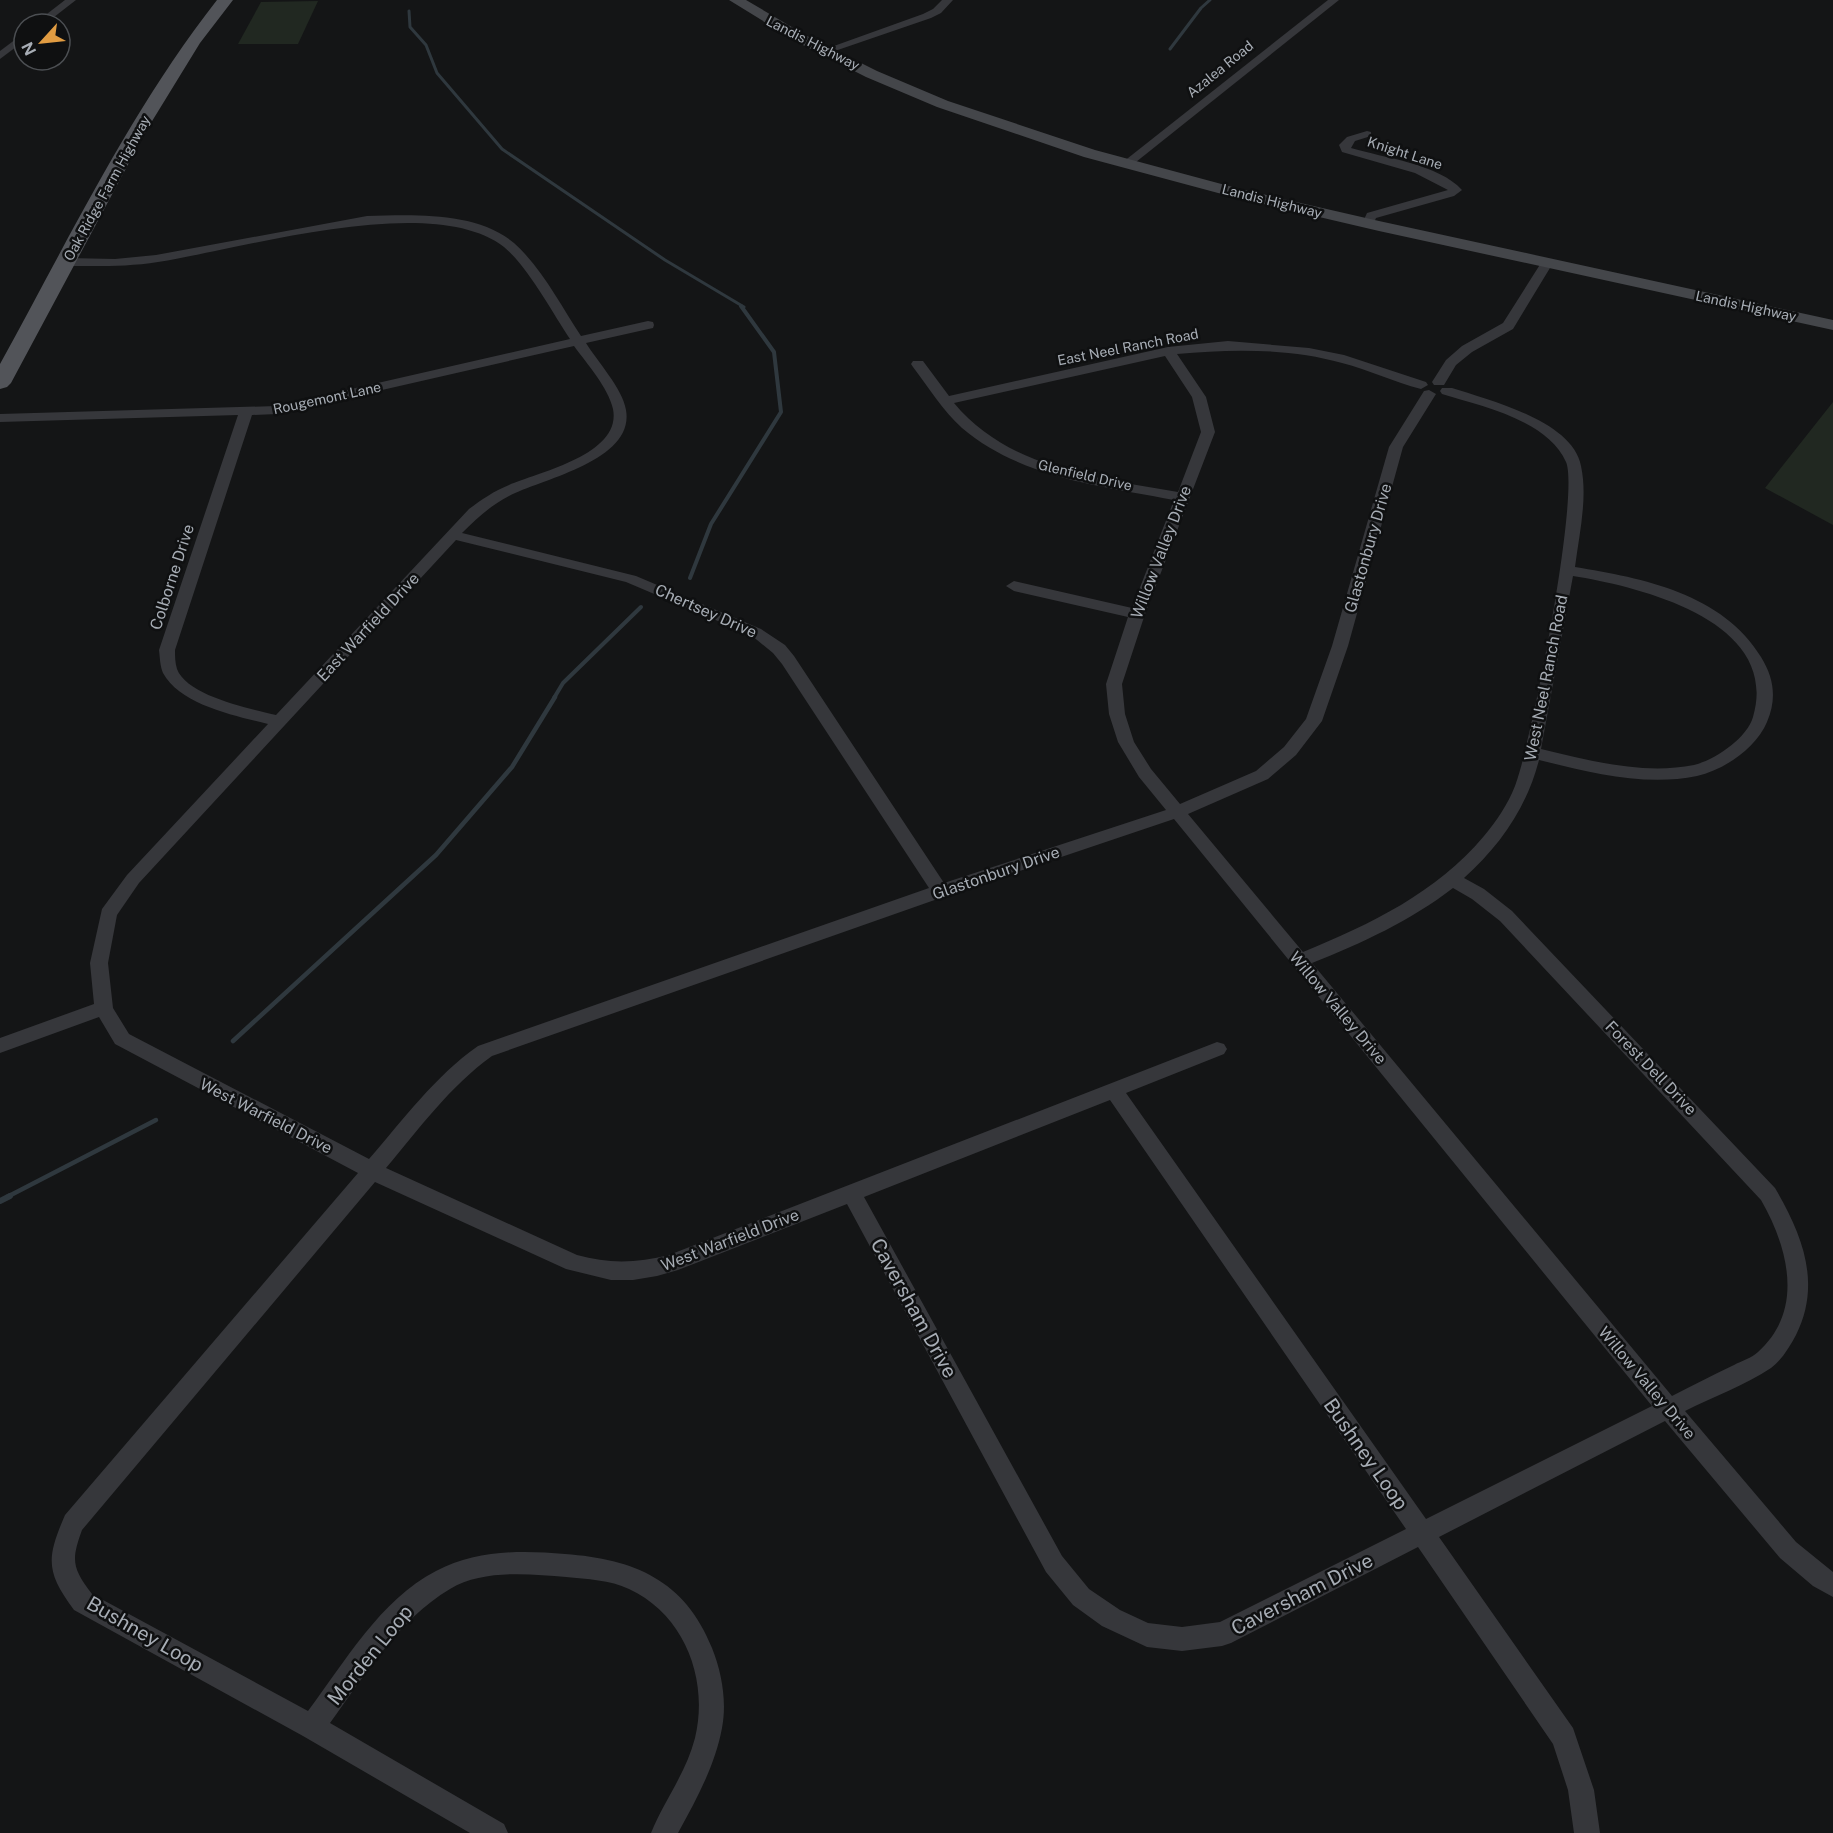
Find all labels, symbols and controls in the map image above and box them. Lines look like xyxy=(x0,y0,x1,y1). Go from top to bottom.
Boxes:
north arrow xyxy=(12,12,72,72)
street label: Landis Highway xyxy=(764,13,863,74)
street label: Azalea Road xyxy=(1184,37,1256,101)
text: N xyxy=(18,39,40,58)
street label: Oak Ridge Farm Highway xyxy=(60,112,154,263)
street label: Knight Lane xyxy=(1365,133,1445,173)
street label: Landis Highway xyxy=(1220,181,1324,221)
street label: Landis Highway xyxy=(1694,288,1798,325)
street label: East Neel Ranch Road xyxy=(1056,325,1200,369)
street label: Rougemont Lane xyxy=(272,379,382,417)
street label: Glenfield Drive xyxy=(1036,456,1134,494)
street label: Glastonbury Drive xyxy=(1340,481,1396,615)
street label: Willow Valley Drive xyxy=(1127,483,1195,621)
street label: Colborne Drive xyxy=(146,522,198,632)
street label: East Warfield Drive xyxy=(313,569,423,685)
street label: Chertsey Drive xyxy=(652,580,760,642)
street label: West Neel Ranch Road xyxy=(1521,593,1571,763)
street label: Glastonbury Drive xyxy=(930,842,1062,904)
street label: Willow Valley Drive xyxy=(1285,948,1391,1068)
street label: Forest Dell Drive xyxy=(1601,1017,1701,1119)
street label: West Warfield Drive xyxy=(197,1074,335,1158)
street label: West Warfield Drive xyxy=(658,1205,802,1275)
street label: Caversham Drive xyxy=(866,1234,962,1382)
street label: Willow Valley Drive xyxy=(1594,1323,1700,1443)
street label: Bushney Loop xyxy=(1319,1394,1413,1514)
street label: Caversham Drive xyxy=(1227,1548,1377,1640)
street label: Bushney Loop xyxy=(82,1591,208,1677)
street label: Morden Loop xyxy=(322,1600,418,1710)

